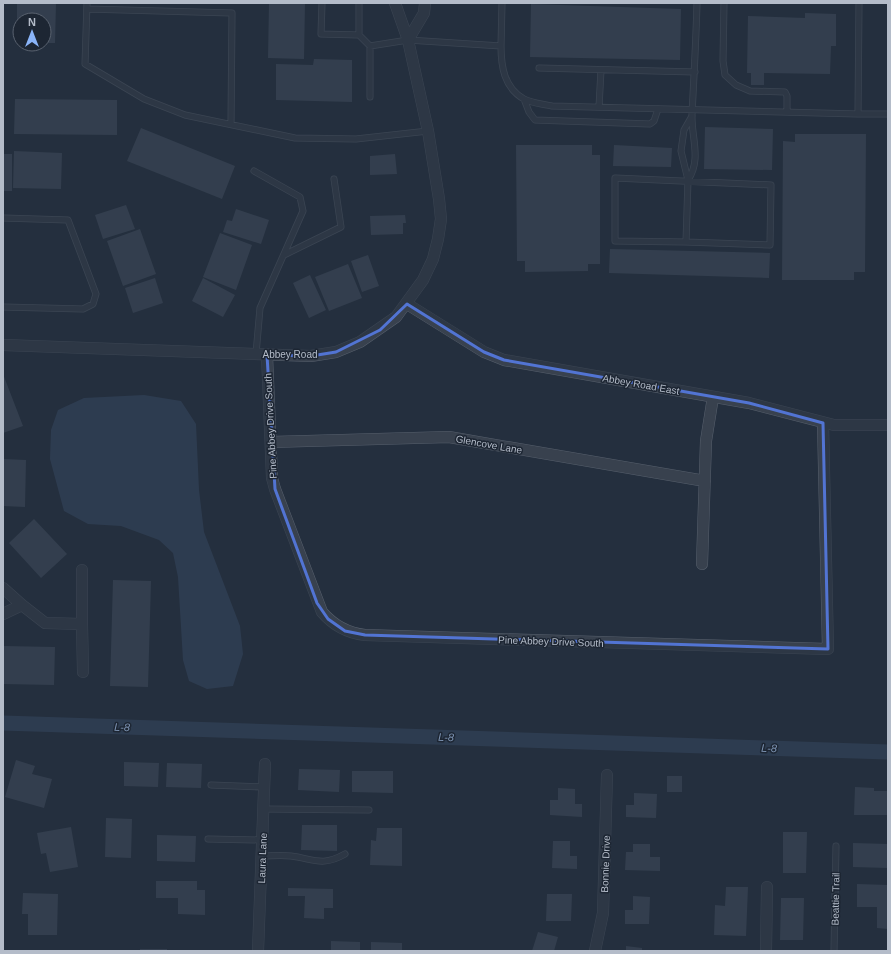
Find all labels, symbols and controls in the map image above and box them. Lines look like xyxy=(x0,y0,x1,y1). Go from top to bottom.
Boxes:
north arrow xyxy=(12,12,52,52)
text: N xyxy=(28,16,36,28)
street label: Abbey Road xyxy=(262,349,318,360)
street label: Abbey Road East xyxy=(602,372,680,397)
street label: Pine Abbey Drive South xyxy=(262,373,279,479)
street label: Glencove Lane xyxy=(455,433,523,456)
street label: Pine Abbey Drive South xyxy=(498,634,604,649)
water label: L-8 xyxy=(114,721,131,733)
water label: L-8 xyxy=(438,731,455,743)
water label: L-8 xyxy=(761,742,778,754)
street label: Laura Lane xyxy=(256,832,269,883)
street label: Bonnie Drive xyxy=(599,835,612,893)
street label: Beattie Trail xyxy=(830,873,841,926)

